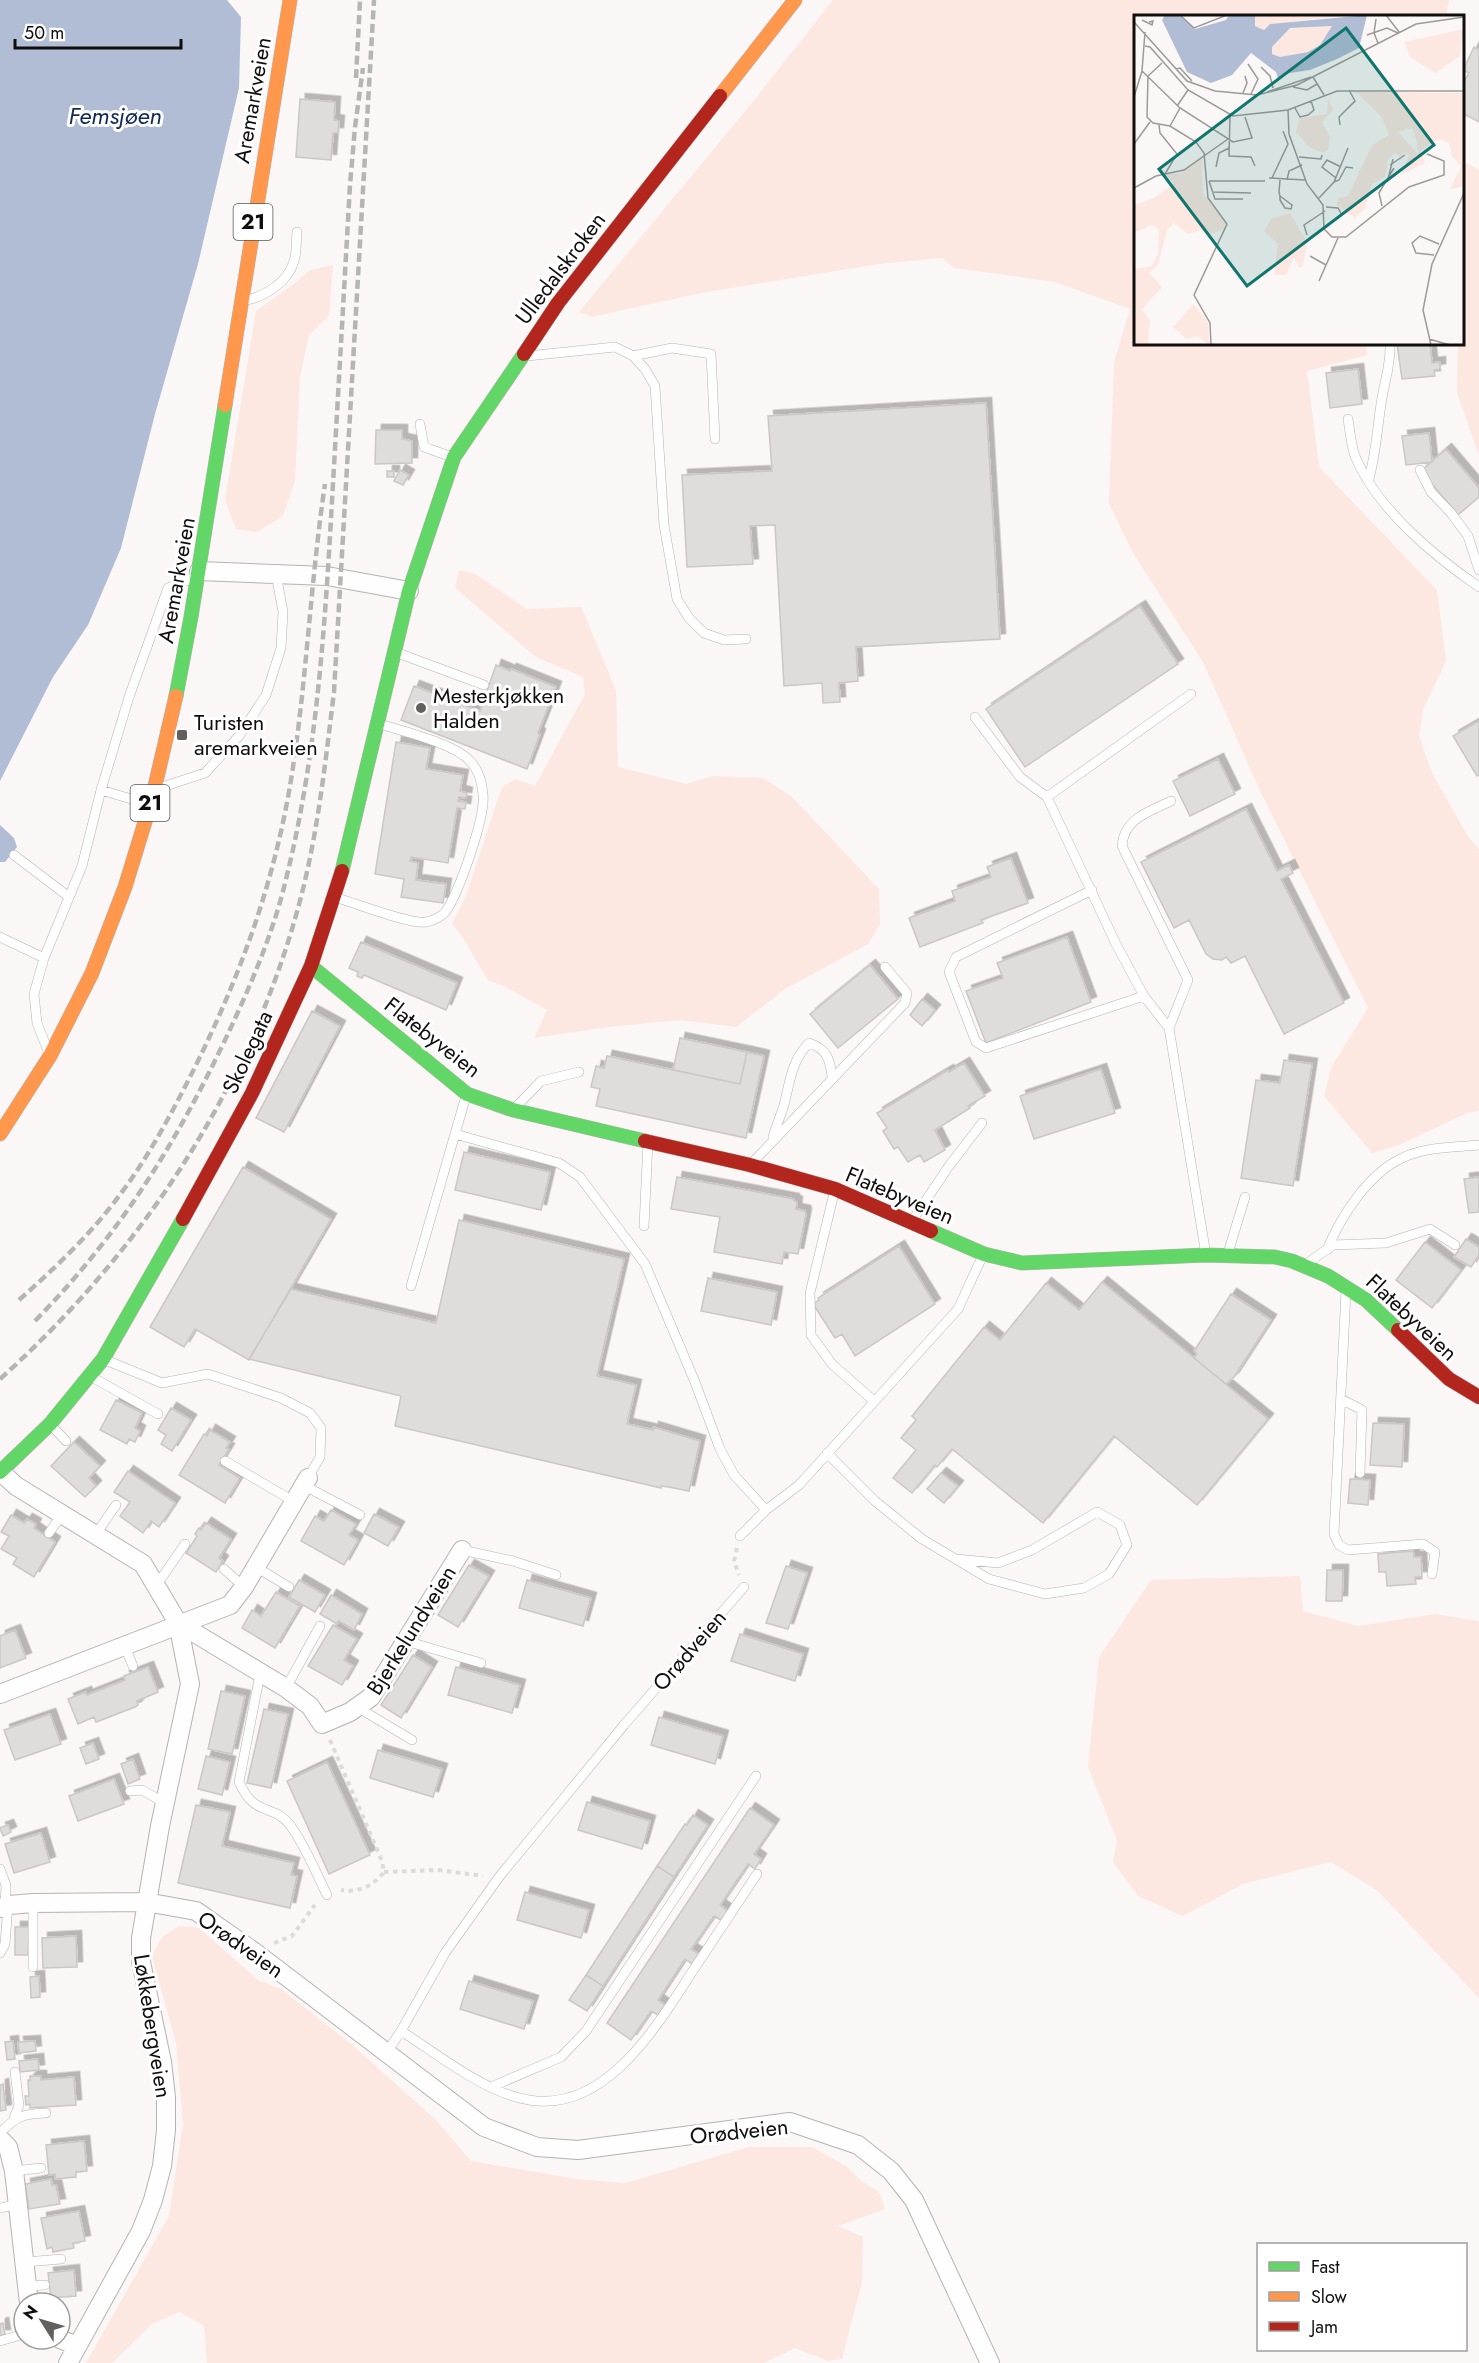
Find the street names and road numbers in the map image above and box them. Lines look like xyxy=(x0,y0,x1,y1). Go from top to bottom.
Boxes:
street label: Aremarkveien xyxy=(225,34,279,166)
road number: 21 xyxy=(234,204,272,240)
street label: Ulledalskroken xyxy=(507,205,613,331)
street label: Aremarkveien xyxy=(149,514,203,646)
road number: 21 xyxy=(130,785,170,821)
street label: Flatebyveien xyxy=(378,989,488,1085)
street label: Skolegata xyxy=(214,1005,280,1099)
street label: Flatebyveien xyxy=(841,1158,959,1232)
street label: Flatebyveien xyxy=(1359,1266,1465,1368)
street label: Bjerkelundveien xyxy=(358,1559,464,1701)
street label: Orødveien xyxy=(645,1602,733,1698)
street label: Orødveien xyxy=(191,1903,291,1985)
street label: Løkkebergveien xyxy=(126,1952,180,2100)
street label: Orødveien xyxy=(688,2110,790,2152)

